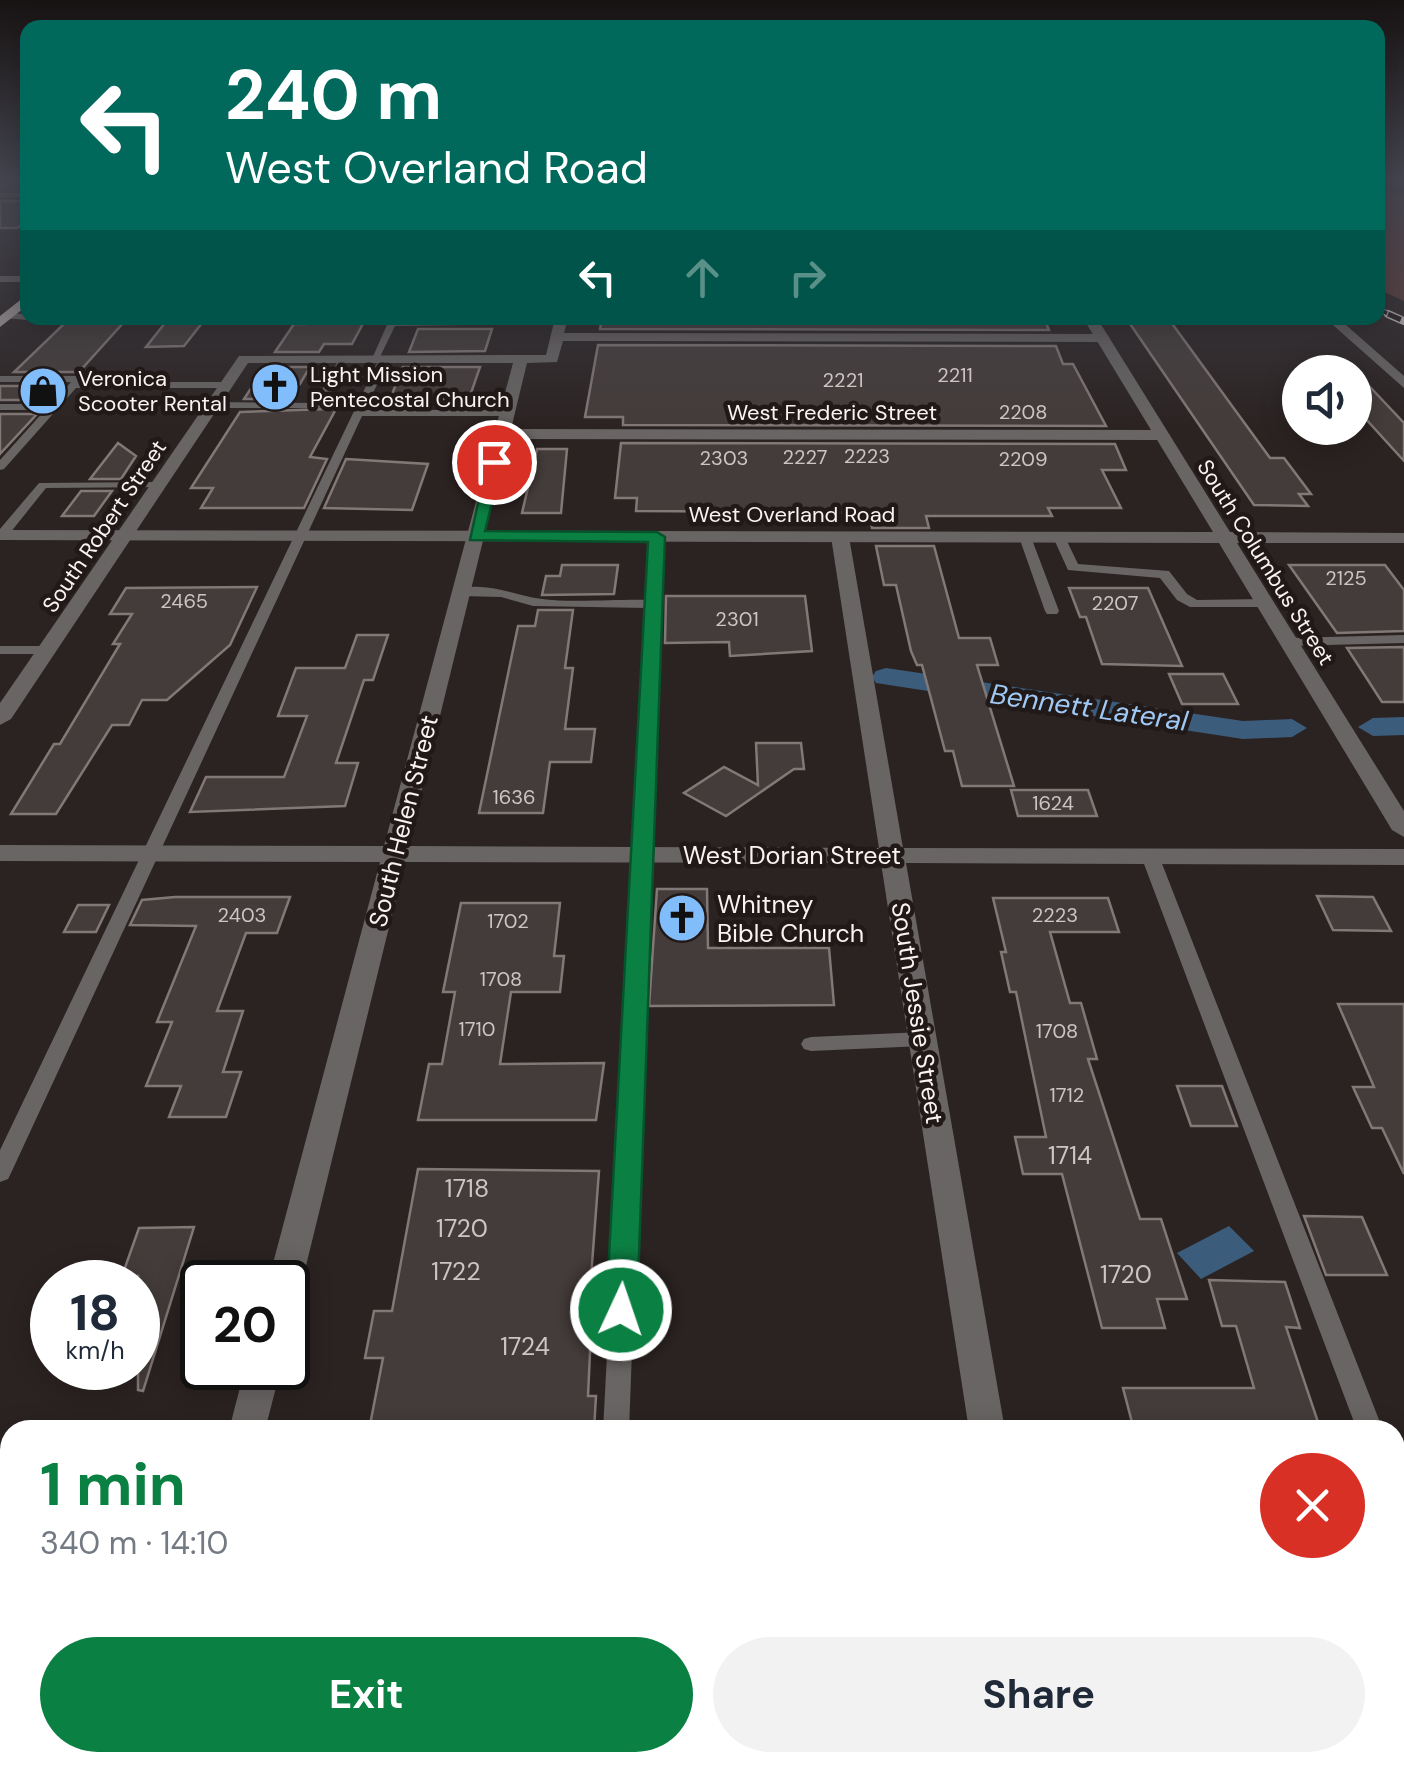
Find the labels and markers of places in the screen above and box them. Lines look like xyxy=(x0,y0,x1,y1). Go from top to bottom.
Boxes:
place label: Light Mission Pentecostal Church xyxy=(310,360,510,414)
church icon: Light Mission Pentecostal Church xyxy=(249,361,301,413)
place label: Veronica Scooter Rental xyxy=(78,364,227,418)
shop icon: Veronica Scooter Rental xyxy=(17,365,69,417)
pin xyxy=(452,420,537,505)
place label: Whitney Bible Church xyxy=(717,888,864,950)
church icon: Whitney Bible Church xyxy=(656,892,708,944)

